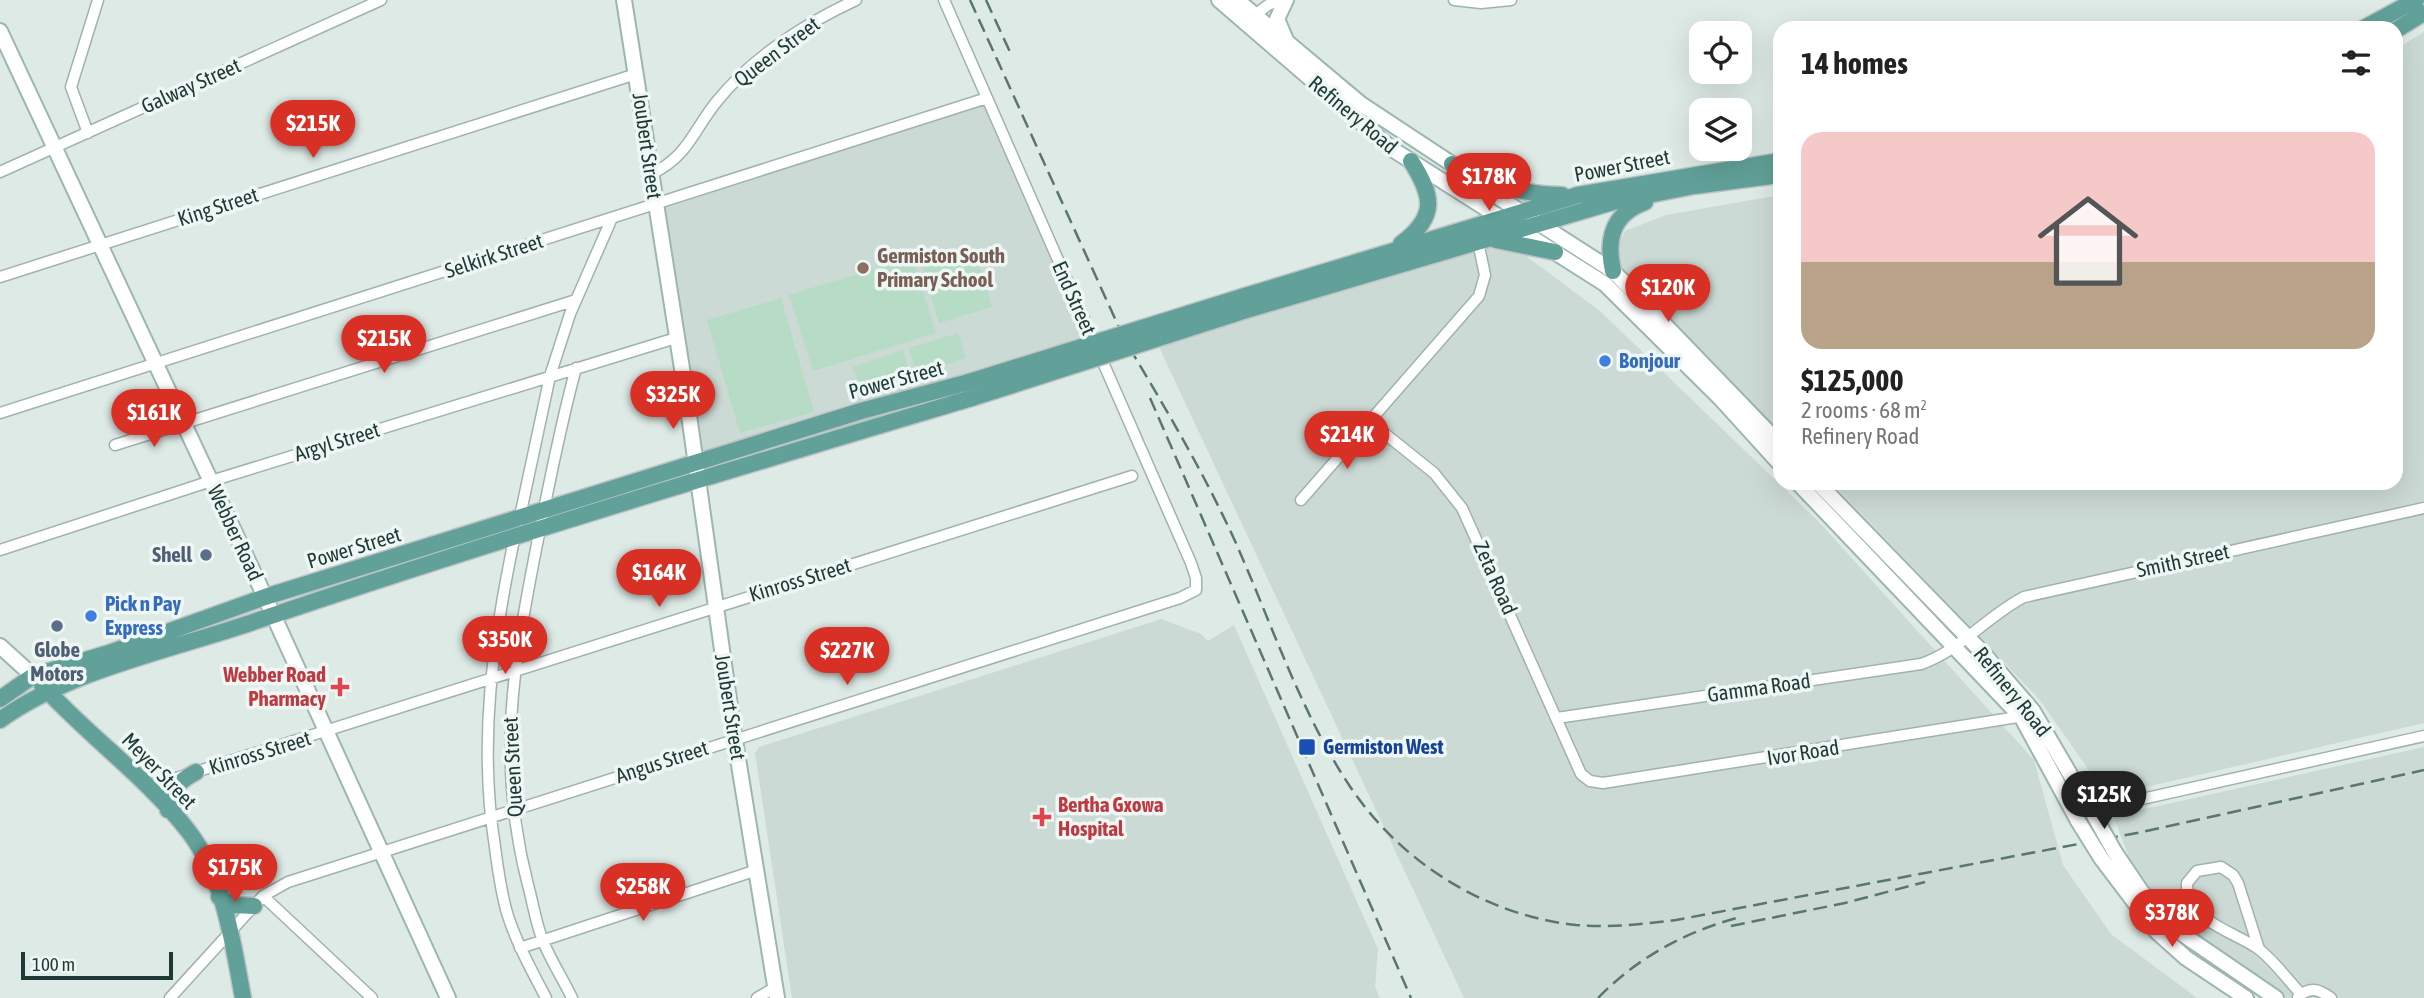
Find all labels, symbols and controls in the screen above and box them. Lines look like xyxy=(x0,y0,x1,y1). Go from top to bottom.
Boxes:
street label: Queen Street xyxy=(729,11,824,91)
map controls xyxy=(1689,21,1752,161)
button: locate xyxy=(1689,21,1752,84)
icon: filters xyxy=(2337,44,2375,82)
text: 14 homes xyxy=(1801,46,1908,80)
street label: Galway Street xyxy=(137,53,244,118)
street label: Refinery Road xyxy=(1304,70,1403,158)
street label: Joubert Street xyxy=(629,91,667,201)
button: layers xyxy=(1689,98,1752,161)
pin: $215K xyxy=(264,100,362,160)
text: $215K xyxy=(286,110,340,136)
street label: Power Street xyxy=(1572,144,1672,186)
pin: $178K xyxy=(1440,154,1538,213)
text: $178K xyxy=(1462,163,1516,189)
icon: home xyxy=(2025,178,2151,304)
street label: King Street xyxy=(174,182,261,230)
street label: Selkirk Street xyxy=(442,228,546,282)
place label: Germiston South Primary School xyxy=(877,243,1005,291)
street label: End Street xyxy=(1048,257,1102,338)
marker: Germiston South Primary School xyxy=(855,260,871,276)
pin: $120K xyxy=(1619,264,1717,324)
text: $120K xyxy=(1641,274,1695,300)
pin: $215K xyxy=(335,316,433,375)
text: $215K xyxy=(357,325,411,351)
place label: Bonjour xyxy=(1619,348,1681,372)
marker: Bonjour xyxy=(1597,353,1613,369)
street label: Power Street xyxy=(846,355,946,403)
text: $125,000 xyxy=(1801,363,1904,397)
pin: $325K xyxy=(624,372,722,431)
text: $325K xyxy=(646,381,700,407)
pin: $161K xyxy=(105,390,203,449)
text: 2 rooms · 68 m² xyxy=(1801,397,1927,423)
text: $161K xyxy=(127,399,181,425)
pin: $214K xyxy=(1298,412,1396,471)
street label: Argyl Street xyxy=(291,417,382,465)
text: $214K xyxy=(1320,421,1374,447)
text: Refinery Road xyxy=(1801,423,1920,449)
street label: Webber Road xyxy=(203,481,268,584)
street label: Power Street xyxy=(304,521,403,573)
street label: Zeta Road xyxy=(1469,537,1523,618)
street label: Smith Street xyxy=(2134,539,2231,582)
place label: Shell xyxy=(152,542,192,566)
marker: Shell xyxy=(198,547,214,563)
pin: $164K xyxy=(610,550,708,609)
street label: Kinross Street xyxy=(746,552,853,606)
text: $164K xyxy=(632,559,686,585)
place label: Pick n Pay Express xyxy=(105,591,181,639)
marker: Pick n Pay Express xyxy=(83,608,99,624)
pin: $350K xyxy=(456,616,554,676)
marker: Globe Motors xyxy=(49,618,65,634)
text: $350K xyxy=(478,626,532,652)
pin: $227K xyxy=(798,628,896,687)
place label: Globe Motors xyxy=(30,637,84,685)
text: $227K xyxy=(820,637,874,663)
street label: Refinery Road xyxy=(1969,642,2056,741)
street label: Joubert Street xyxy=(711,652,751,762)
place label: Webber Road Pharmacy xyxy=(222,662,326,710)
street label: Gamma Road xyxy=(1706,668,1812,706)
marker: Webber Road Pharmacy xyxy=(332,679,348,695)
street label: Queen Street xyxy=(497,716,527,818)
street label: Kinross Street xyxy=(206,725,313,779)
street label: Meyer Street xyxy=(118,727,202,813)
place label: Germiston West xyxy=(1323,734,1444,758)
street label: Ivor Road xyxy=(1765,734,1841,770)
street label: Angus Street xyxy=(612,735,711,787)
marker: Germiston West xyxy=(1297,737,1317,757)
pin: $125K xyxy=(2055,772,2153,831)
text: $125K xyxy=(2077,781,2131,807)
place label: Bertha Gxowa Hospital xyxy=(1058,792,1164,840)
marker: Bertha Gxowa Hospital xyxy=(1032,807,1052,827)
pin: $175K xyxy=(186,844,284,904)
text: $175K xyxy=(208,854,262,880)
pin: $258K xyxy=(594,864,692,923)
text: $258K xyxy=(616,873,670,899)
pin: $378K xyxy=(2123,890,2221,949)
text: $378K xyxy=(2145,899,2199,925)
scale bar xyxy=(21,949,173,981)
text: 100 m xyxy=(32,953,75,975)

